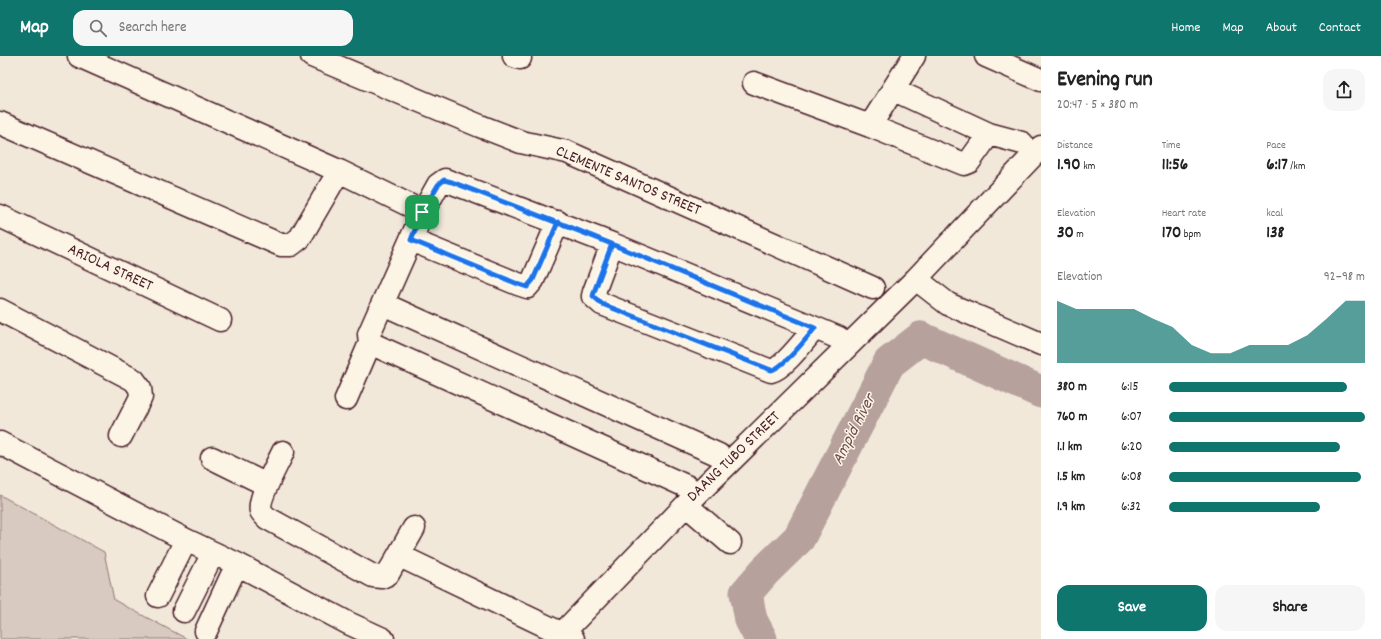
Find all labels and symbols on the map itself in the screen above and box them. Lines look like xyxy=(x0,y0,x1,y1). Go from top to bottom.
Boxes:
street label: CLEMENTE SANTOS STREET xyxy=(552,140,705,222)
pin xyxy=(405,195,439,229)
street label: ARIOLA STREET xyxy=(64,238,157,298)
water label: Ampid River xyxy=(827,389,884,469)
street label: DAANG TUBO STREET xyxy=(682,406,786,508)

